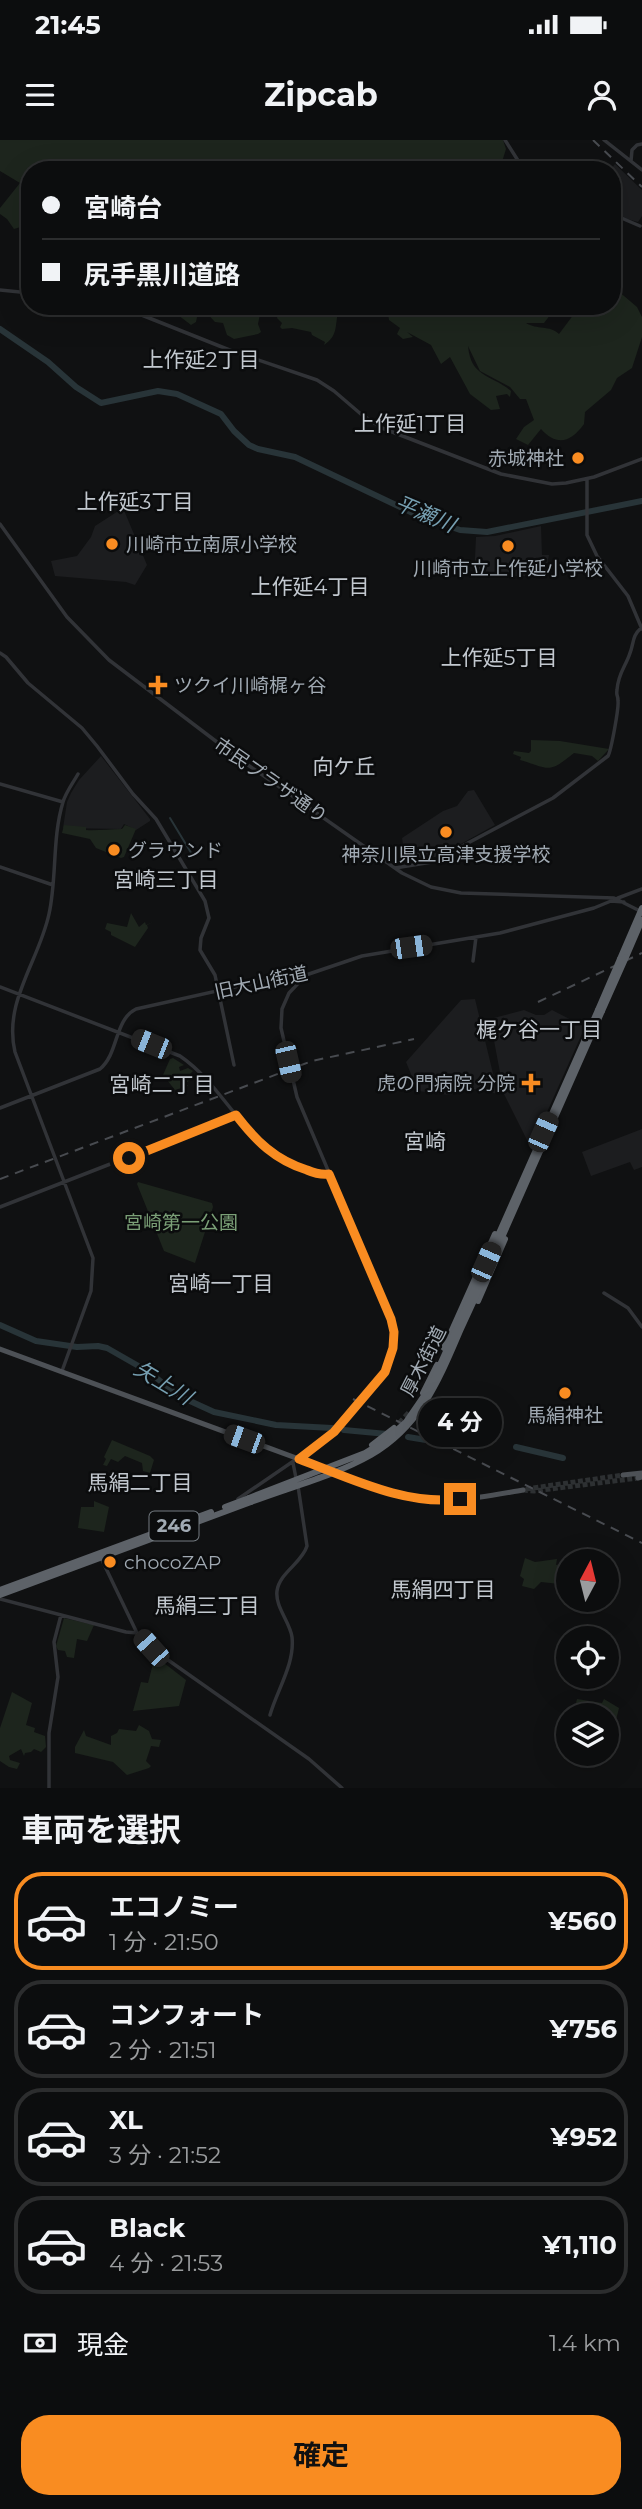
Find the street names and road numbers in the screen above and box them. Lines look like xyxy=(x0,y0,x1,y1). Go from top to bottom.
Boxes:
street label: 市民プラザ通り xyxy=(210,733,332,828)
street label: 旧大山街道 xyxy=(212,961,310,1004)
street label: 厚木街道 xyxy=(396,1322,451,1400)
road number: 246 xyxy=(150,1512,198,1540)

